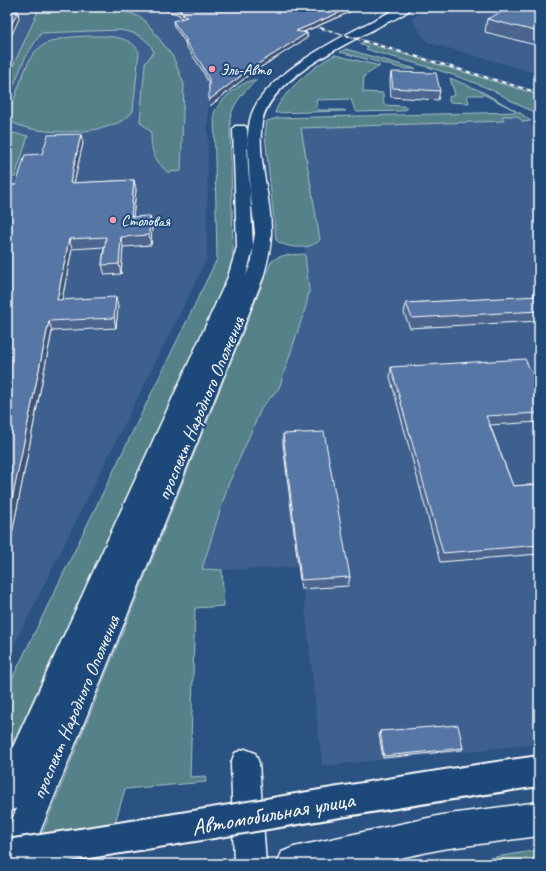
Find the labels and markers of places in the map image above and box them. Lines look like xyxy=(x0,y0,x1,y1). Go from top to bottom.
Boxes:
place label: Эль-Авто xyxy=(220,60,273,80)
marker: Эль-Авто xyxy=(207,64,217,74)
place label: Столовая xyxy=(121,211,171,231)
marker: Столовая xyxy=(108,215,118,225)

